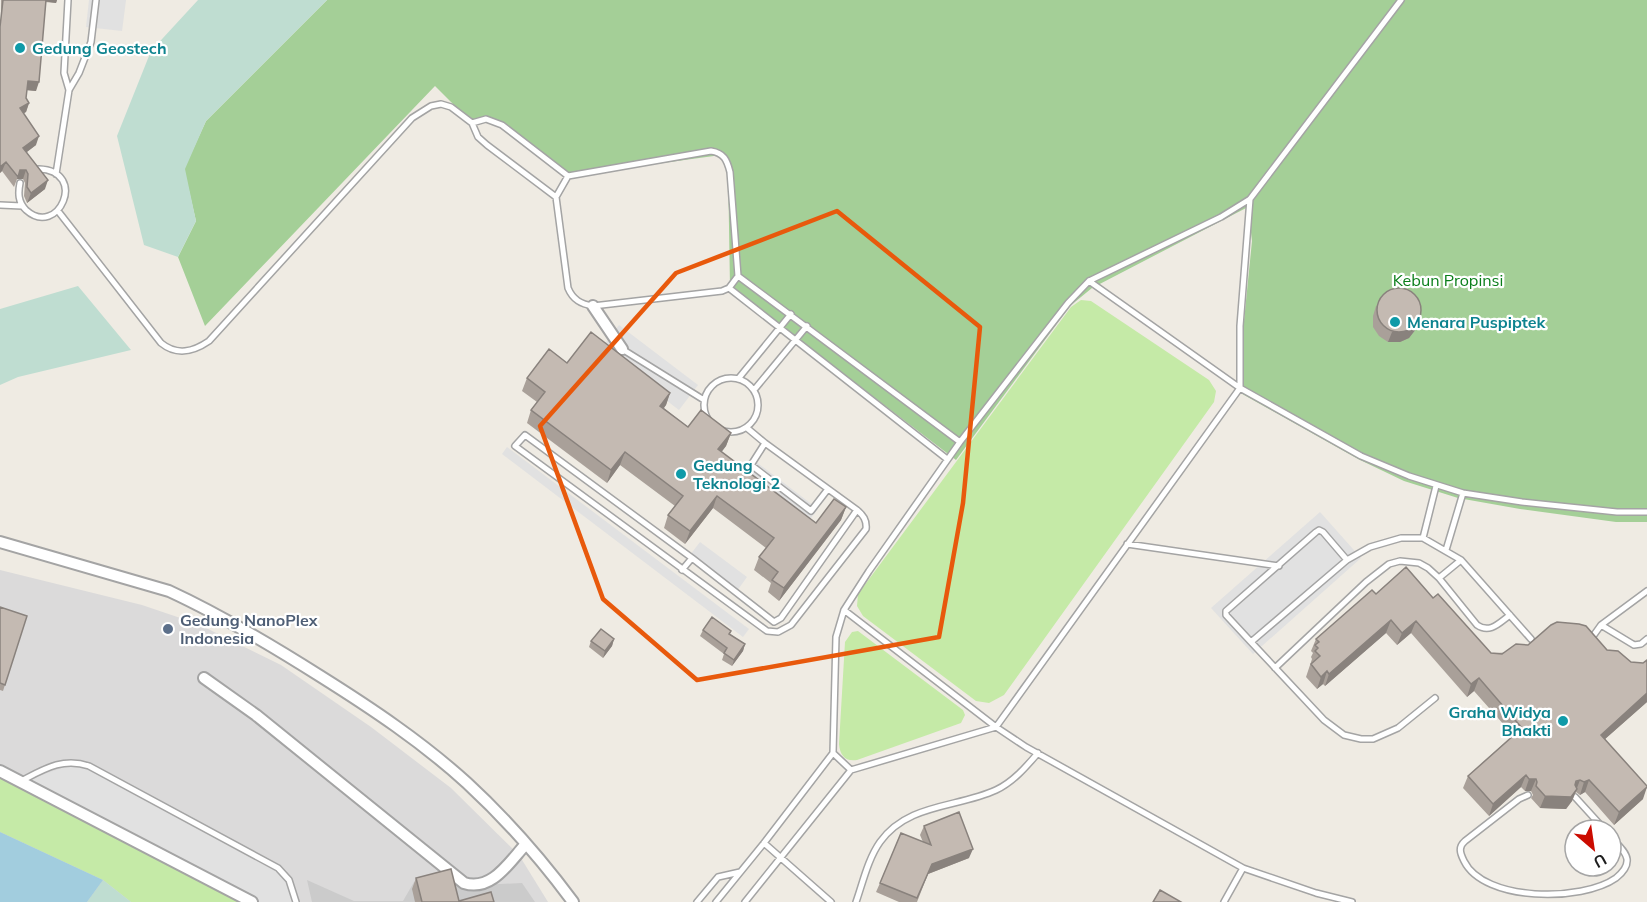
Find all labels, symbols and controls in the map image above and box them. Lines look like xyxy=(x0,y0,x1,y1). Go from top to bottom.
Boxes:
place label: Gedung Geostech xyxy=(32,38,167,58)
marker: Gedung Geostech xyxy=(13,41,27,55)
park label: Kebun Propinsi xyxy=(1393,270,1503,290)
place label: Menara Puspiptek xyxy=(1407,312,1547,332)
marker: Menara Puspiptek xyxy=(1388,315,1402,329)
place label: Gedung Teknologi 2 xyxy=(693,455,780,493)
marker: Gedung Teknologi 2 xyxy=(674,467,688,481)
place label: Gedung NanoPlex Indonesia xyxy=(180,610,318,648)
marker: Gedung NanoPlex Indonesia xyxy=(161,622,175,636)
place label: Graha Widya Bhakti xyxy=(1449,702,1551,740)
marker: Graha Widya Bhakti xyxy=(1556,714,1570,728)
north arrow xyxy=(1563,818,1623,878)
text: U xyxy=(1590,850,1610,873)

